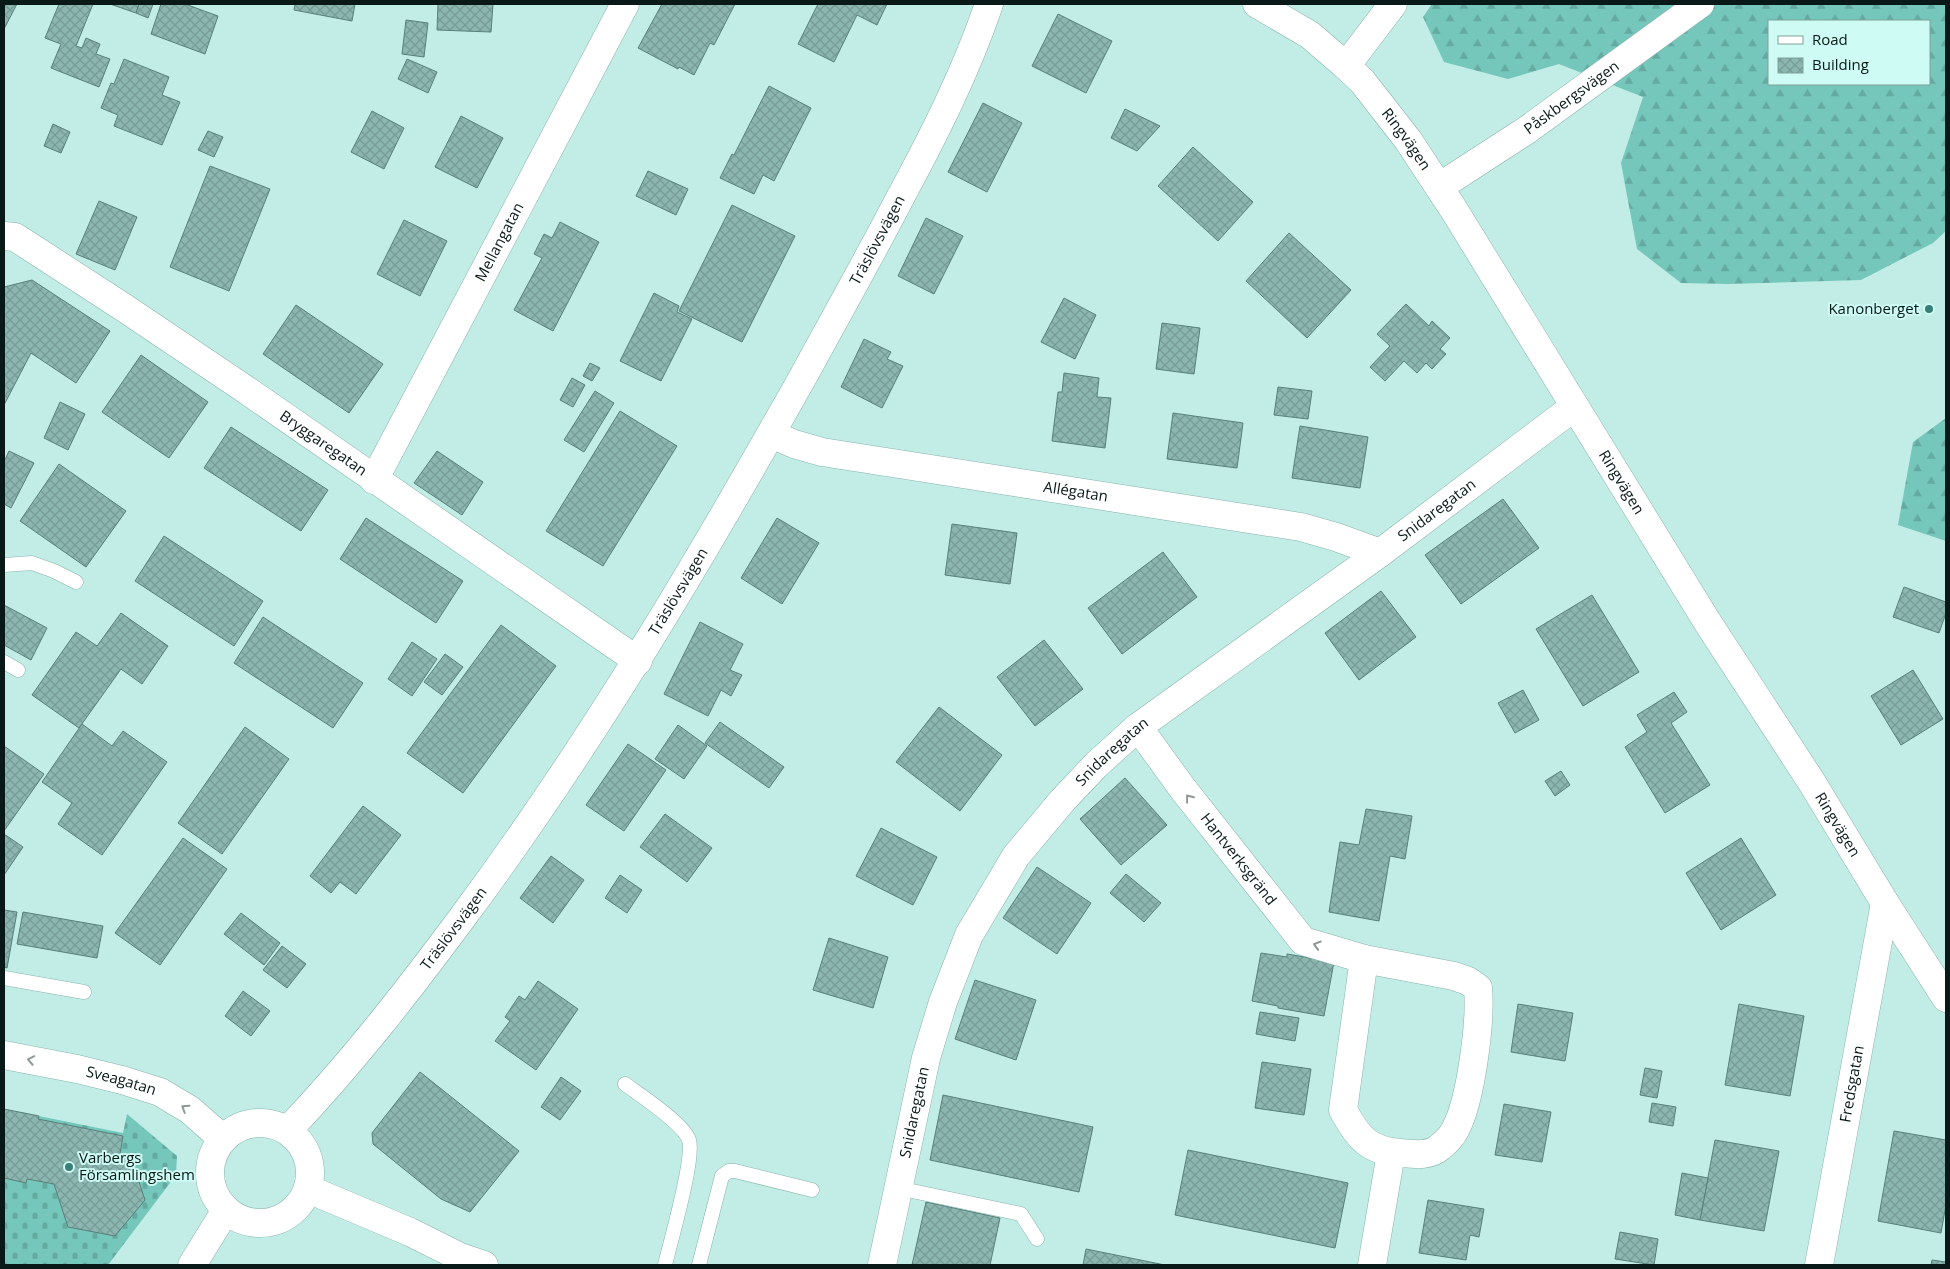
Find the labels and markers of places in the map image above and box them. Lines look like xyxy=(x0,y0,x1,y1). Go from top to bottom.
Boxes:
place label: Kanonberget xyxy=(1828,298,1919,318)
marker: Kanonberget xyxy=(1923,303,1935,315)
place label: Varbergs Församlingshem xyxy=(79,1147,195,1184)
marker: Varbergs Församlingshem xyxy=(63,1161,75,1173)

